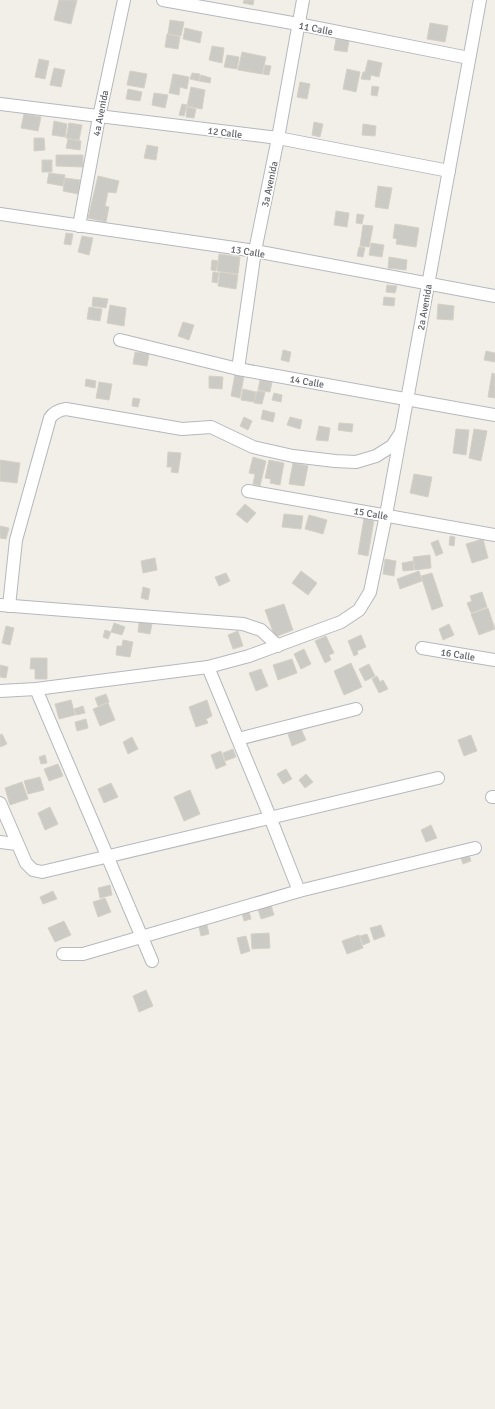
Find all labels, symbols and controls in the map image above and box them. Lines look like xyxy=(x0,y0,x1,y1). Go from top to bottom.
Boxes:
street label: 11 Calle xyxy=(298,20,334,38)
street label: 4a Avenida xyxy=(91,89,111,137)
street label: 12 Calle xyxy=(207,125,243,141)
street label: 3a Avenida xyxy=(259,160,281,208)
street label: 13 Calle xyxy=(230,243,266,261)
street label: 2a Avenida xyxy=(415,283,435,331)
street label: 14 Calle xyxy=(289,373,325,391)
street label: 15 Calle xyxy=(353,505,389,523)
street label: 16 Calle xyxy=(440,646,476,664)

